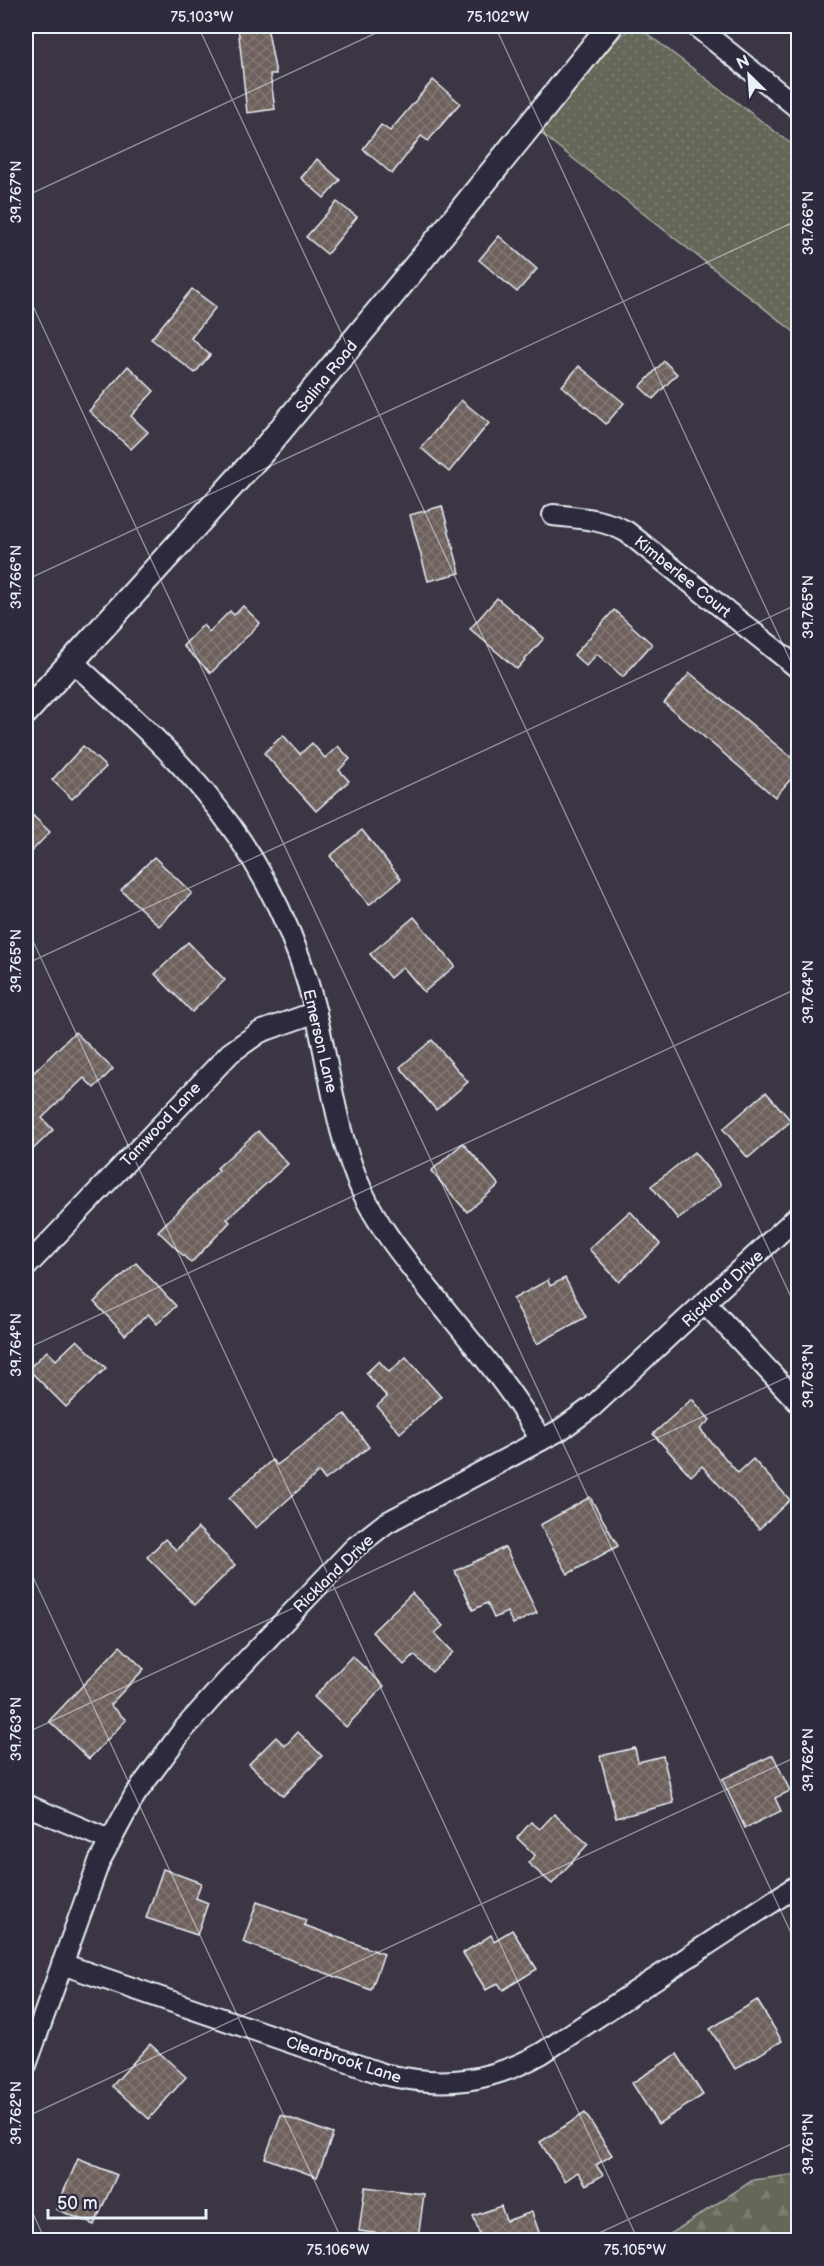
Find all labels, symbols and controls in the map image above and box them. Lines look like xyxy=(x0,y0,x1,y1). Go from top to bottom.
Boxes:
text: 75.103°W xyxy=(170,8,234,27)
text: 75.102°W xyxy=(467,8,530,27)
north arrow xyxy=(719,45,779,105)
text: N xyxy=(734,52,753,74)
text: 39.767°N xyxy=(7,161,26,223)
text: 39.766°N xyxy=(799,191,818,255)
street label: Salina Road xyxy=(292,337,362,417)
street label: Kimberlee Court xyxy=(630,532,734,622)
text: 39.766°N xyxy=(7,545,26,609)
text: 39.765°N xyxy=(799,575,818,639)
text: 39.765°N xyxy=(7,929,26,993)
text: 39.764°N xyxy=(799,960,818,1024)
street label: Emerson Lane xyxy=(298,988,341,1095)
street label: Tamwood Lane xyxy=(117,1078,205,1171)
street label: Rickland Drive xyxy=(678,1246,768,1332)
text: 39.764°N xyxy=(7,1313,26,1377)
text: 39.763°N xyxy=(799,1344,818,1408)
street label: Rickland Drive xyxy=(290,1531,378,1617)
text: 39.763°N xyxy=(7,1697,26,1761)
text: 39.762°N xyxy=(799,1728,818,1792)
street label: Clearbrook Lane xyxy=(283,2033,404,2088)
text: 39.762°N xyxy=(7,2081,26,2145)
text: 39.761°N xyxy=(799,2113,818,2175)
scale bar xyxy=(48,2182,206,2220)
text: 50 m xyxy=(57,2193,98,2214)
text: 75.106°W xyxy=(307,2241,370,2260)
text: 75.105°W xyxy=(604,2241,667,2260)

